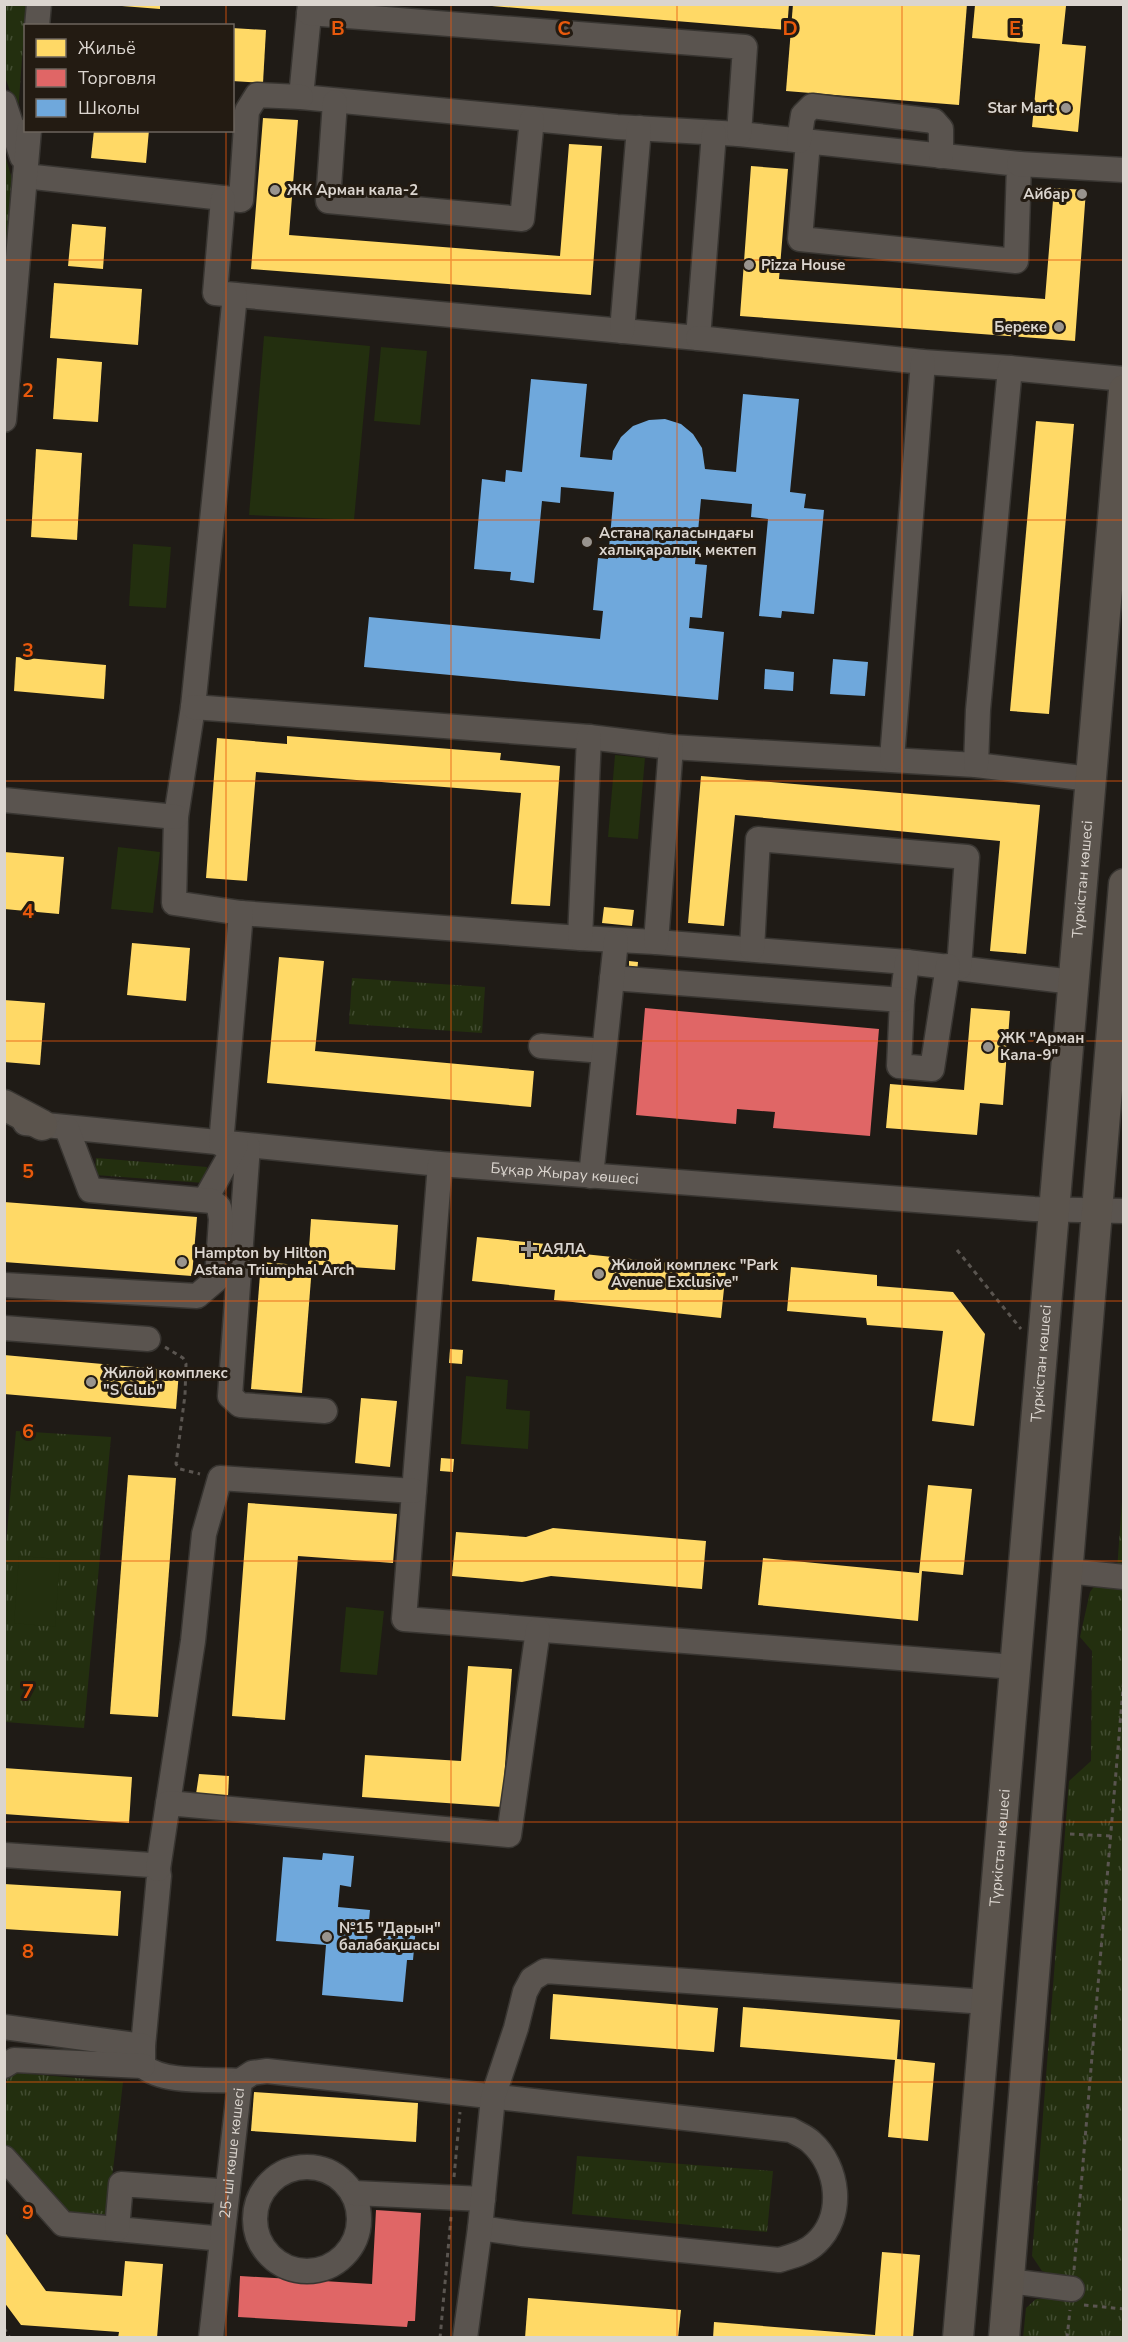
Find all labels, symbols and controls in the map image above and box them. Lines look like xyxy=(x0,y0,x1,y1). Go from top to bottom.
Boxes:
text: B xyxy=(331,15,345,42)
text: C xyxy=(557,15,571,42)
text: D xyxy=(782,15,798,42)
text: E xyxy=(1009,15,1021,42)
legend xyxy=(24,24,234,132)
text: Жильё xyxy=(78,36,136,60)
text: Торговля xyxy=(78,66,156,90)
text: Школы xyxy=(78,96,140,120)
place label: Star Mart xyxy=(987,98,1054,118)
marker: Star Mart xyxy=(1059,101,1073,115)
place label: ЖК Арман кала-2 xyxy=(287,180,418,200)
marker: ЖК Арман кала-2 xyxy=(268,183,282,197)
place label: Айбар xyxy=(1023,184,1070,204)
marker: Айбар xyxy=(1075,187,1089,201)
place label: Pizza House xyxy=(761,255,845,275)
marker: Pizza House xyxy=(742,258,756,272)
place label: Береке xyxy=(994,317,1047,337)
marker: Береке xyxy=(1052,320,1066,334)
text: 2 xyxy=(22,377,34,404)
place label: Астана қаласындағы халықаралық мектеп xyxy=(599,523,757,560)
marker: Астана қаласындағы халықаралық мектеп xyxy=(580,535,594,549)
text: 3 xyxy=(22,637,34,664)
street label: Түркістан көшесі xyxy=(1067,820,1097,939)
text: 4 xyxy=(22,898,34,925)
place label: ЖК "Арман Кала-9" xyxy=(1000,1028,1084,1065)
marker: ЖК "Арман Кала-9" xyxy=(981,1040,995,1054)
text: 5 xyxy=(22,1158,34,1185)
street label: Бұқар Жырау көшесі xyxy=(490,1158,639,1189)
place label: АЯЛА xyxy=(542,1239,587,1259)
marker: АЯЛА xyxy=(520,1240,538,1258)
place label: Hampton by Hilton Astana Triumphal Arch xyxy=(194,1243,355,1280)
marker: Hampton by Hilton Astana Triumphal Arch xyxy=(175,1255,189,1269)
place label: Жилой комплекс "Park Avenue Exclusive" xyxy=(611,1255,779,1292)
marker: Жилой комплекс "Park Avenue Exclusive" xyxy=(592,1267,606,1281)
street label: Түркістан көшесі xyxy=(1026,1304,1056,1423)
place label: Жилой комплекс "S Club" xyxy=(103,1363,228,1400)
marker: Жилой комплекс "S Club" xyxy=(84,1375,98,1389)
text: 6 xyxy=(22,1418,34,1445)
text: 7 xyxy=(22,1678,34,1705)
street label: Түркістан көшесі xyxy=(985,1788,1015,1907)
place label: №15 "Дарын" балабақшасы xyxy=(339,1918,441,1955)
marker: №15 "Дарын" балабақшасы xyxy=(320,1930,334,1944)
text: 8 xyxy=(22,1938,34,1965)
street label: 25-ші көше көшесі xyxy=(215,2087,249,2220)
text: 9 xyxy=(22,2199,34,2226)

